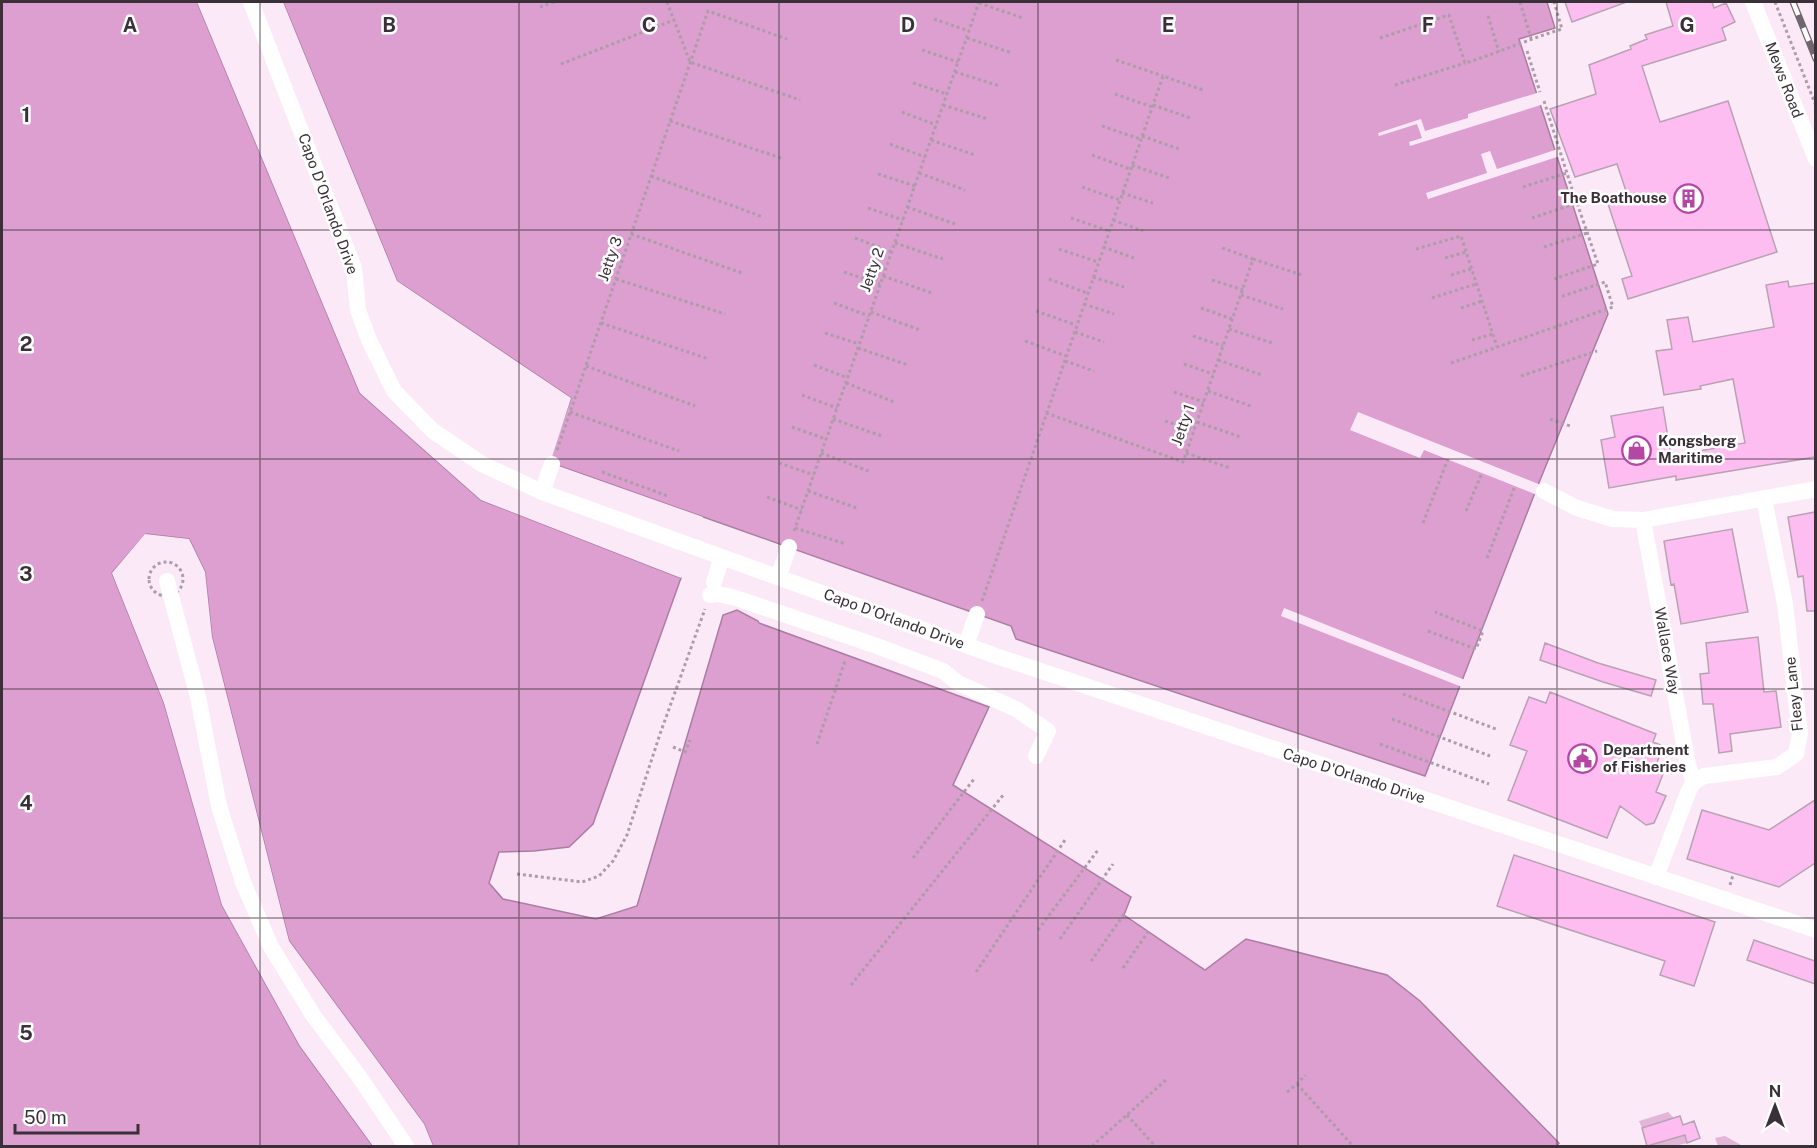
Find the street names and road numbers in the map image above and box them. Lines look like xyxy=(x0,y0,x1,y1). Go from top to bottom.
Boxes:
street label: Mews Road xyxy=(1762,40,1807,120)
street label: Capo D'Orlando Drive xyxy=(295,131,362,277)
street label: Jetty 3 xyxy=(594,234,625,283)
street label: Jetty 2 xyxy=(856,246,887,294)
street label: Jetty 1 xyxy=(1168,402,1198,448)
street label: Capo D'Orlando Drive xyxy=(821,585,967,652)
street label: Wallace Way xyxy=(1651,606,1684,696)
street label: Fleay Lane xyxy=(1781,656,1806,732)
street label: Capo D'Orlando Drive xyxy=(1281,744,1427,807)

